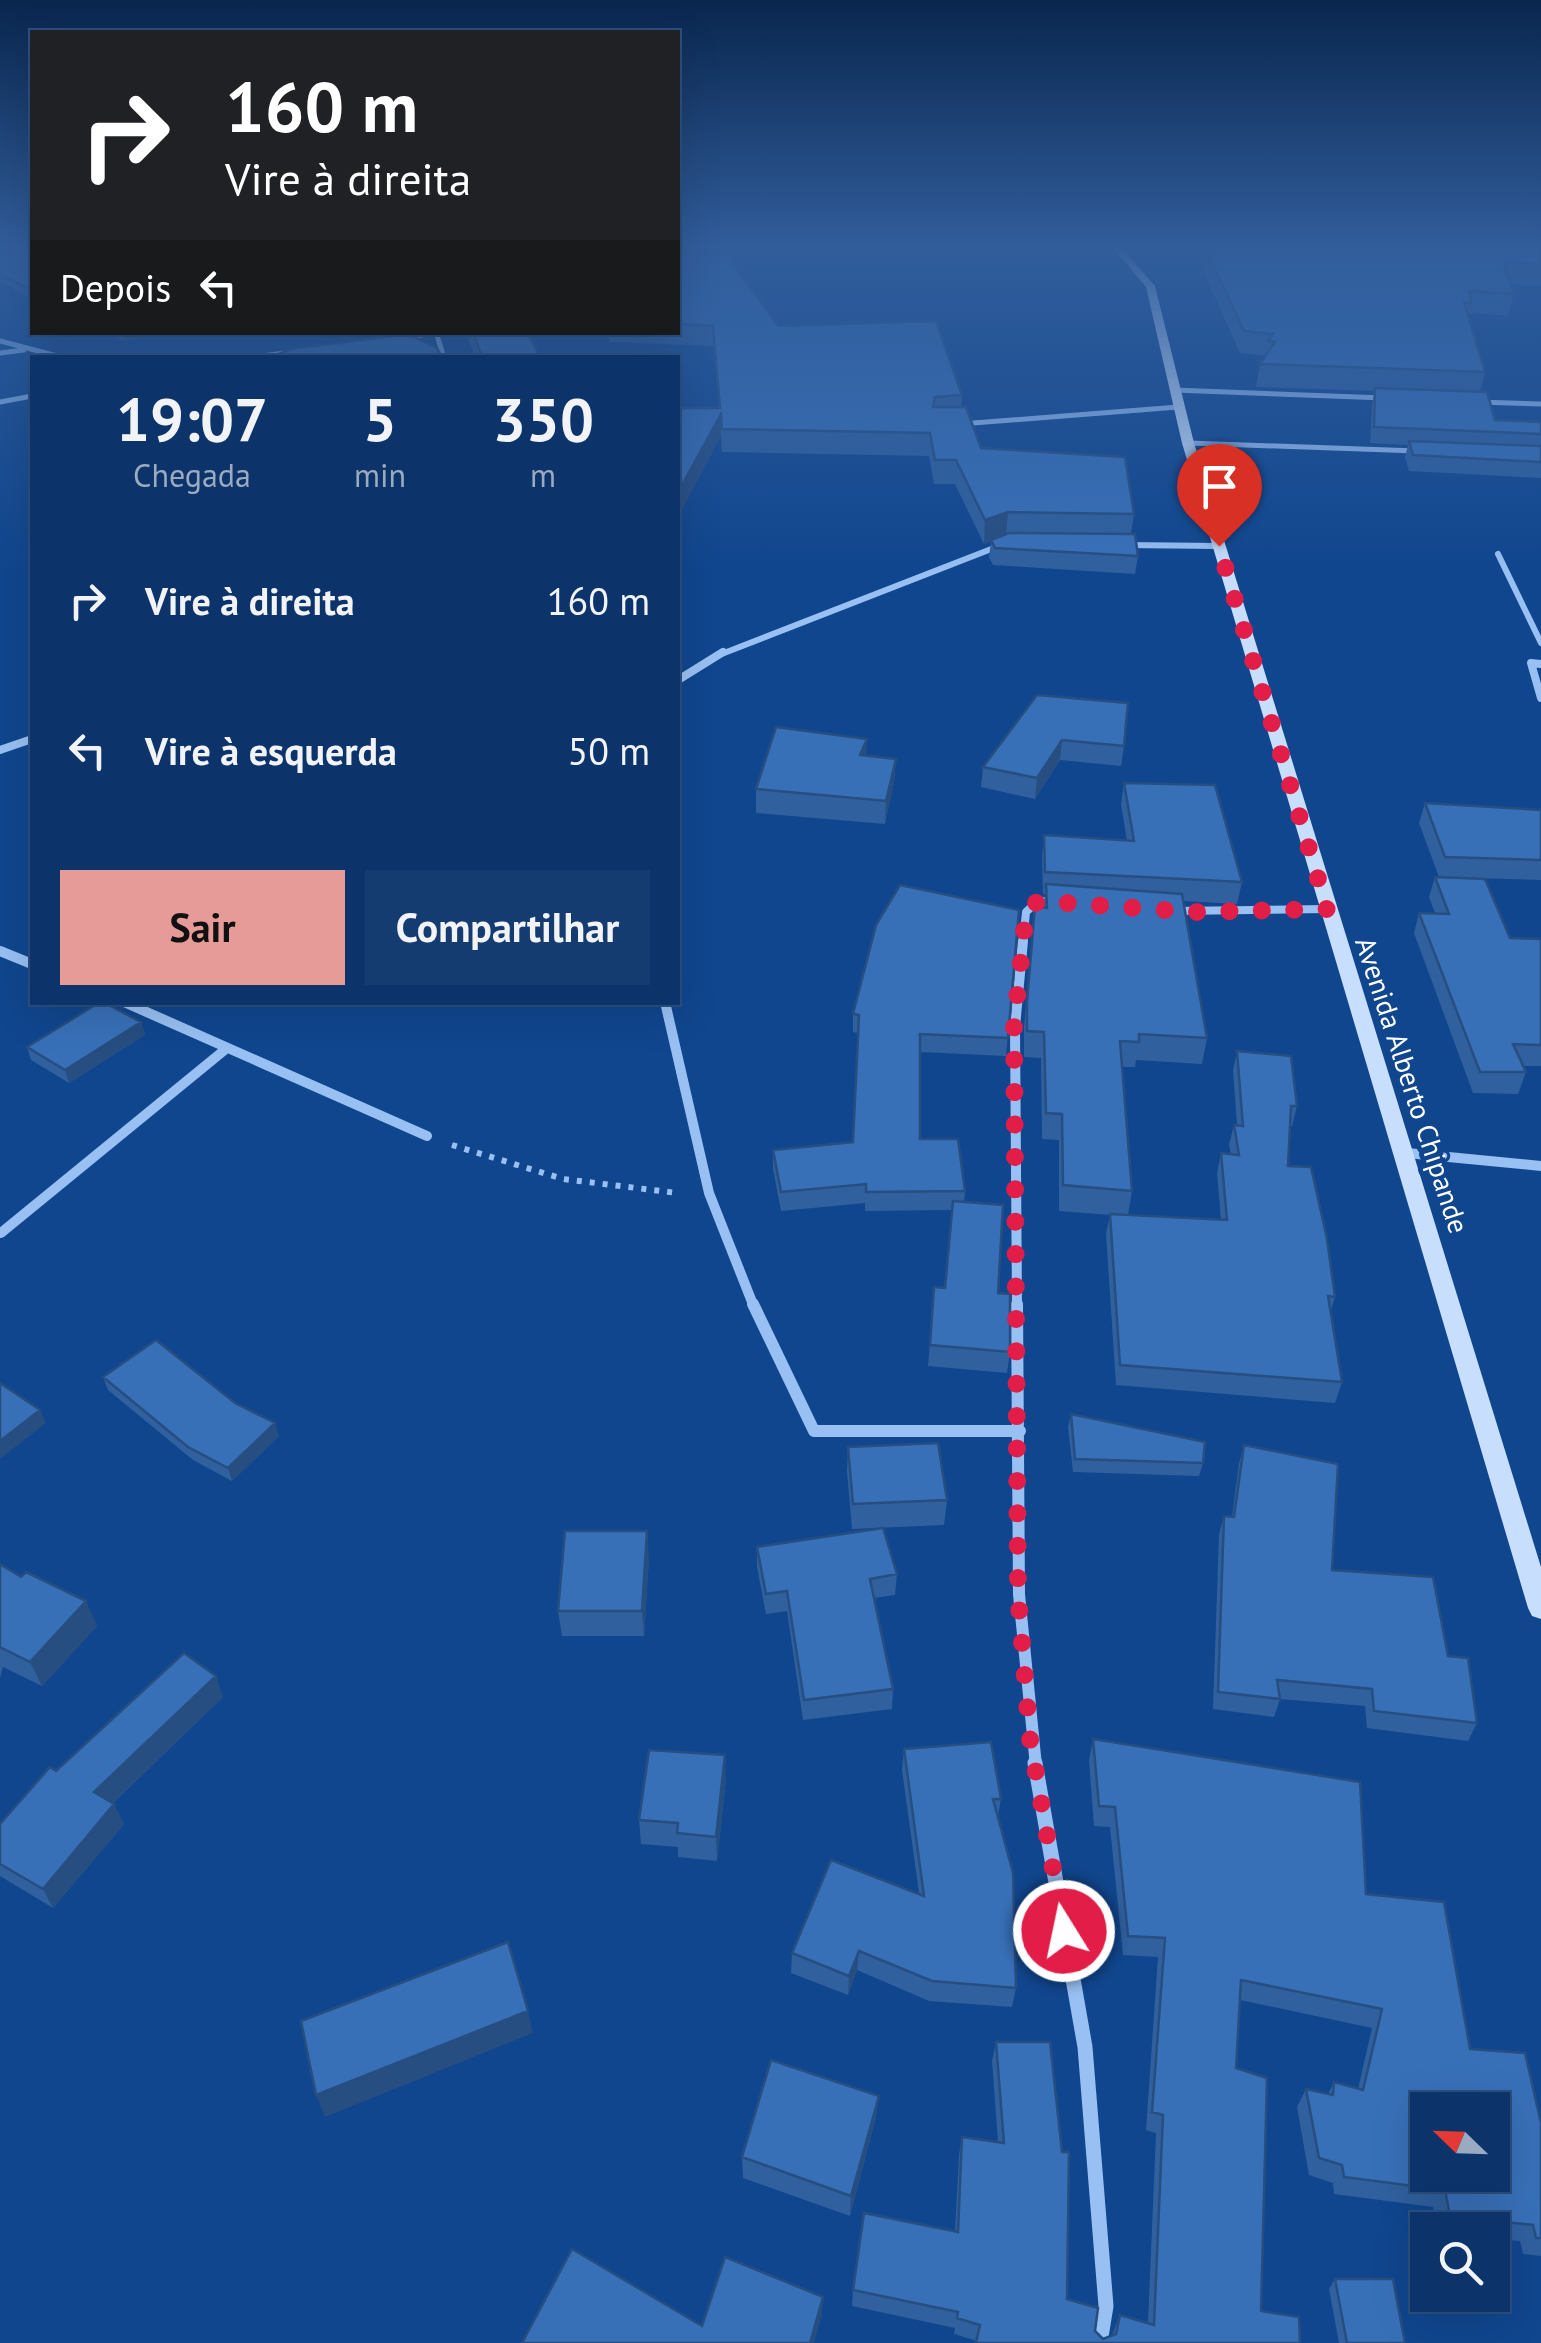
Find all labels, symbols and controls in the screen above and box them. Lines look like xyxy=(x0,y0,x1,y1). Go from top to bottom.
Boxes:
text: 160 m xyxy=(225,61,418,151)
icon: right xyxy=(60,70,190,200)
text: Vire à direita xyxy=(225,149,471,207)
icon: left xyxy=(191,260,246,315)
text: Depois xyxy=(60,263,171,312)
text: 19:07 xyxy=(116,380,268,458)
text: 5 xyxy=(363,380,397,458)
text: 350 xyxy=(492,380,594,458)
pin xyxy=(1177,444,1262,547)
text: Chegada xyxy=(133,454,251,496)
text: min xyxy=(354,454,406,496)
text: m xyxy=(530,454,556,496)
icon: arrive xyxy=(1192,459,1247,514)
icon: right xyxy=(60,573,115,628)
text: Vire à direita xyxy=(145,576,355,625)
text: 160 m xyxy=(547,576,650,625)
icon: left xyxy=(60,723,115,778)
text: Vire à esquerda xyxy=(145,726,397,775)
text: 50 m xyxy=(568,726,650,775)
button: Sair xyxy=(60,870,345,985)
button: Compartilhar xyxy=(365,870,650,985)
street label: Avenida Alberto Chipande xyxy=(1347,932,1478,1238)
position arrow xyxy=(1012,1879,1116,1983)
north arrow xyxy=(1410,2092,1510,2192)
map controls xyxy=(1410,2092,1510,2312)
button: search xyxy=(1410,2212,1510,2312)

